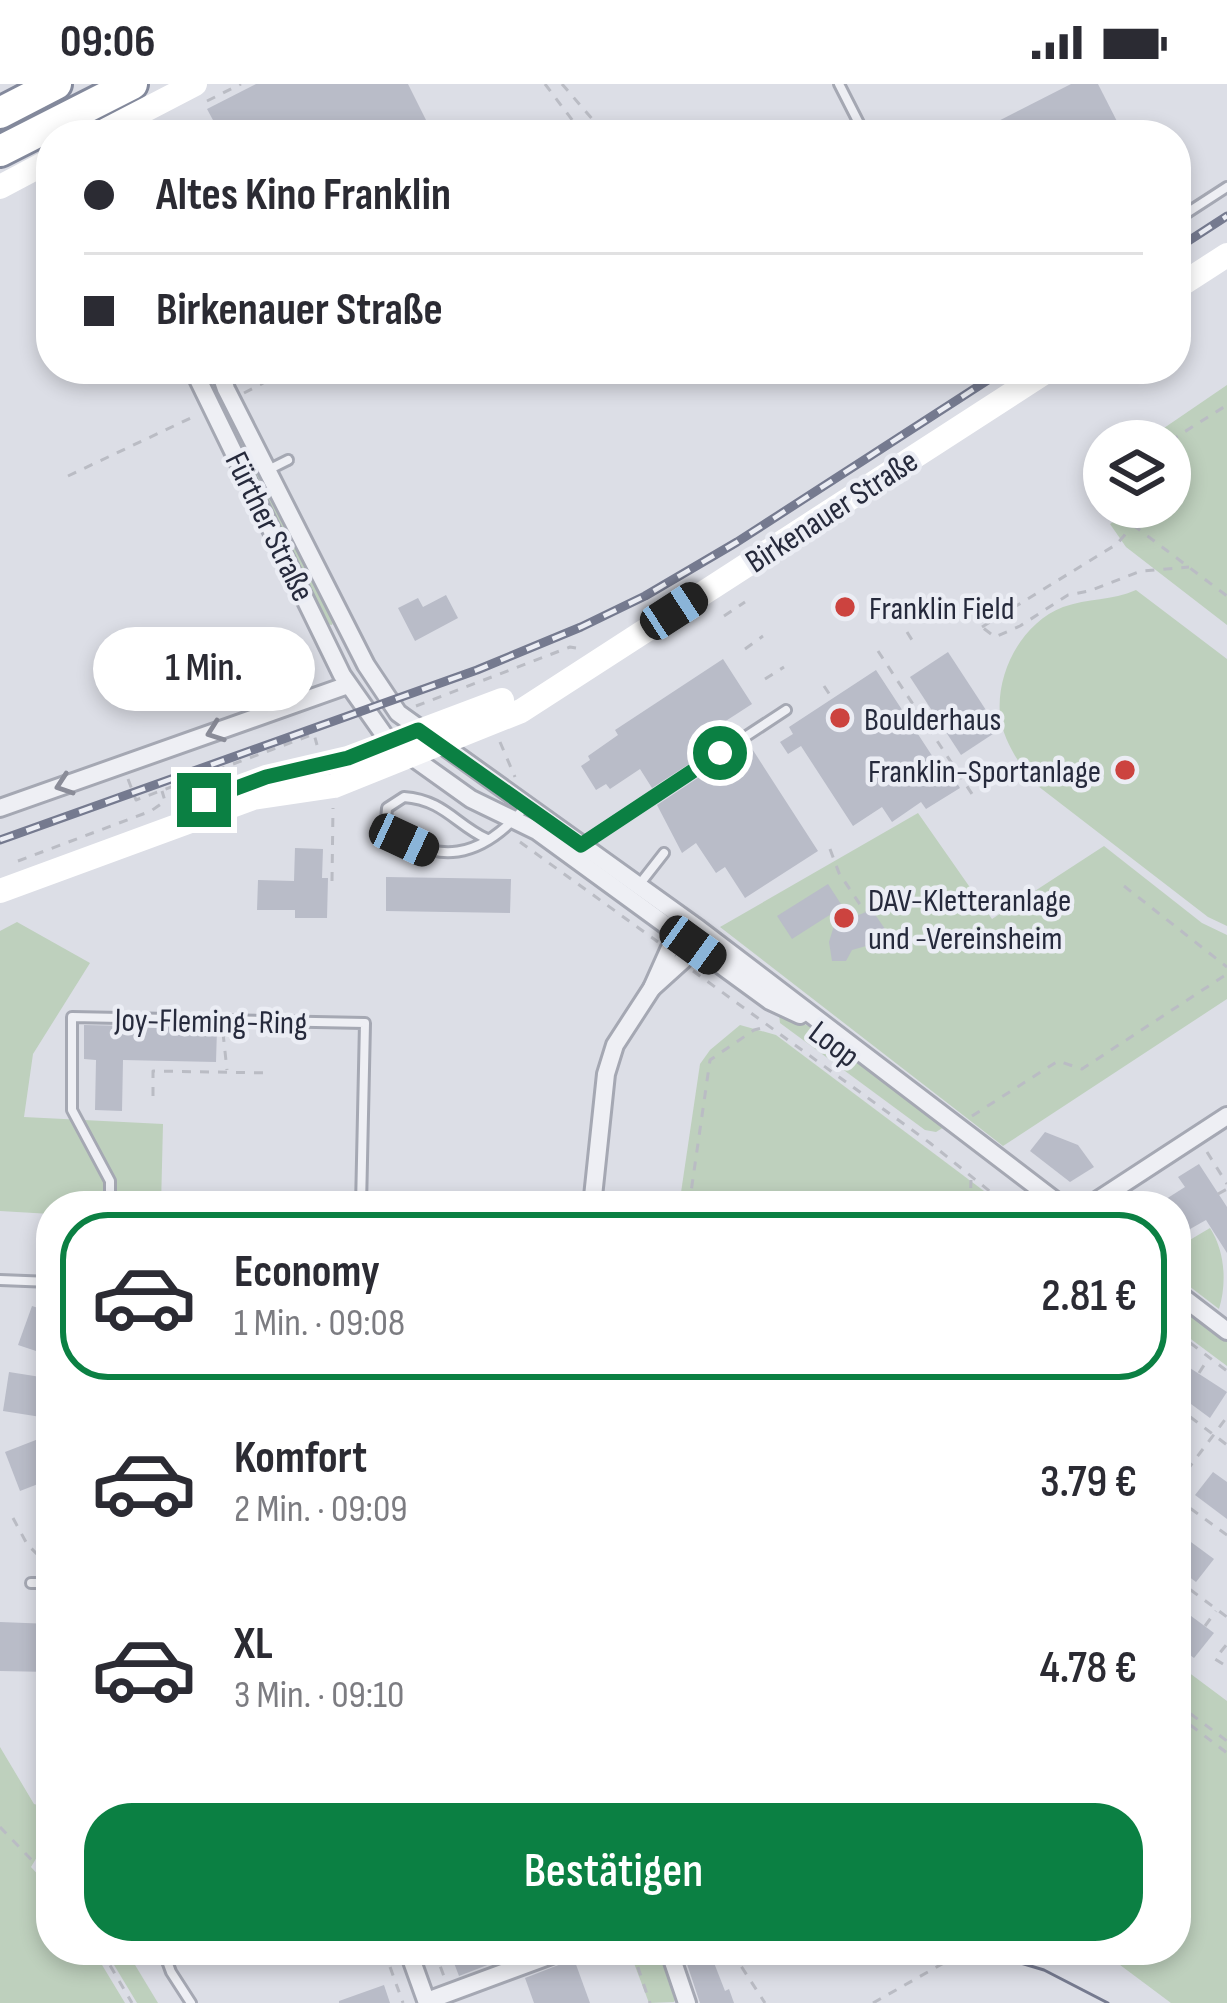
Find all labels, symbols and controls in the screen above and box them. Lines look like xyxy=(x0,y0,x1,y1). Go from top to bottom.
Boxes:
text: 09:06 xyxy=(60,15,155,70)
text: Altes Kino Franklin xyxy=(156,168,451,223)
text: Birkenauer Straße xyxy=(156,283,443,338)
map controls xyxy=(1083,420,1191,528)
button: layers xyxy=(1083,420,1191,528)
street label: Birkenauer Straße xyxy=(738,441,926,582)
street label: Fürther Straße xyxy=(216,446,323,608)
car xyxy=(634,576,714,646)
place label: Franklin Field xyxy=(869,589,1015,629)
marker: Franklin Field xyxy=(832,594,858,620)
callout: 1 Min. xyxy=(93,626,315,710)
text: 1 Min. xyxy=(165,645,243,692)
place label: Boulderhaus xyxy=(864,700,1001,740)
marker: Boulderhaus xyxy=(827,705,853,731)
one-way arrow xyxy=(205,718,226,742)
route start xyxy=(693,726,747,780)
place label: Franklin-Sportanlage xyxy=(868,752,1101,792)
marker: Franklin-Sportanlage xyxy=(1112,757,1138,783)
one-way arrow xyxy=(55,771,76,795)
route end xyxy=(177,773,231,827)
car xyxy=(364,808,444,872)
place label: DAV-Kletteranlage und -Vereinsheim xyxy=(868,881,1071,959)
marker: DAV-Kletteranlage und -Vereinsheim xyxy=(831,905,857,931)
car xyxy=(653,909,733,981)
street label: Joy-Fleming-Ring xyxy=(113,1000,308,1044)
street label: Loop xyxy=(801,1013,867,1076)
icon: car xyxy=(90,1242,198,1350)
text: Economy xyxy=(234,1245,380,1300)
text: 2.81 € xyxy=(1041,1269,1137,1324)
text: 1 Min. · 09:08 xyxy=(234,1300,405,1347)
icon: car xyxy=(90,1428,198,1536)
text: Komfort xyxy=(234,1431,367,1486)
text: 3.79 € xyxy=(1040,1455,1137,1510)
text: 2 Min. · 09:09 xyxy=(234,1486,408,1533)
icon: car xyxy=(90,1614,198,1722)
text: XL xyxy=(234,1617,273,1672)
text: 4.78 € xyxy=(1040,1641,1137,1696)
text: 3 Min. · 09:10 xyxy=(234,1672,404,1719)
button: Bestätigen xyxy=(84,1803,1143,1941)

